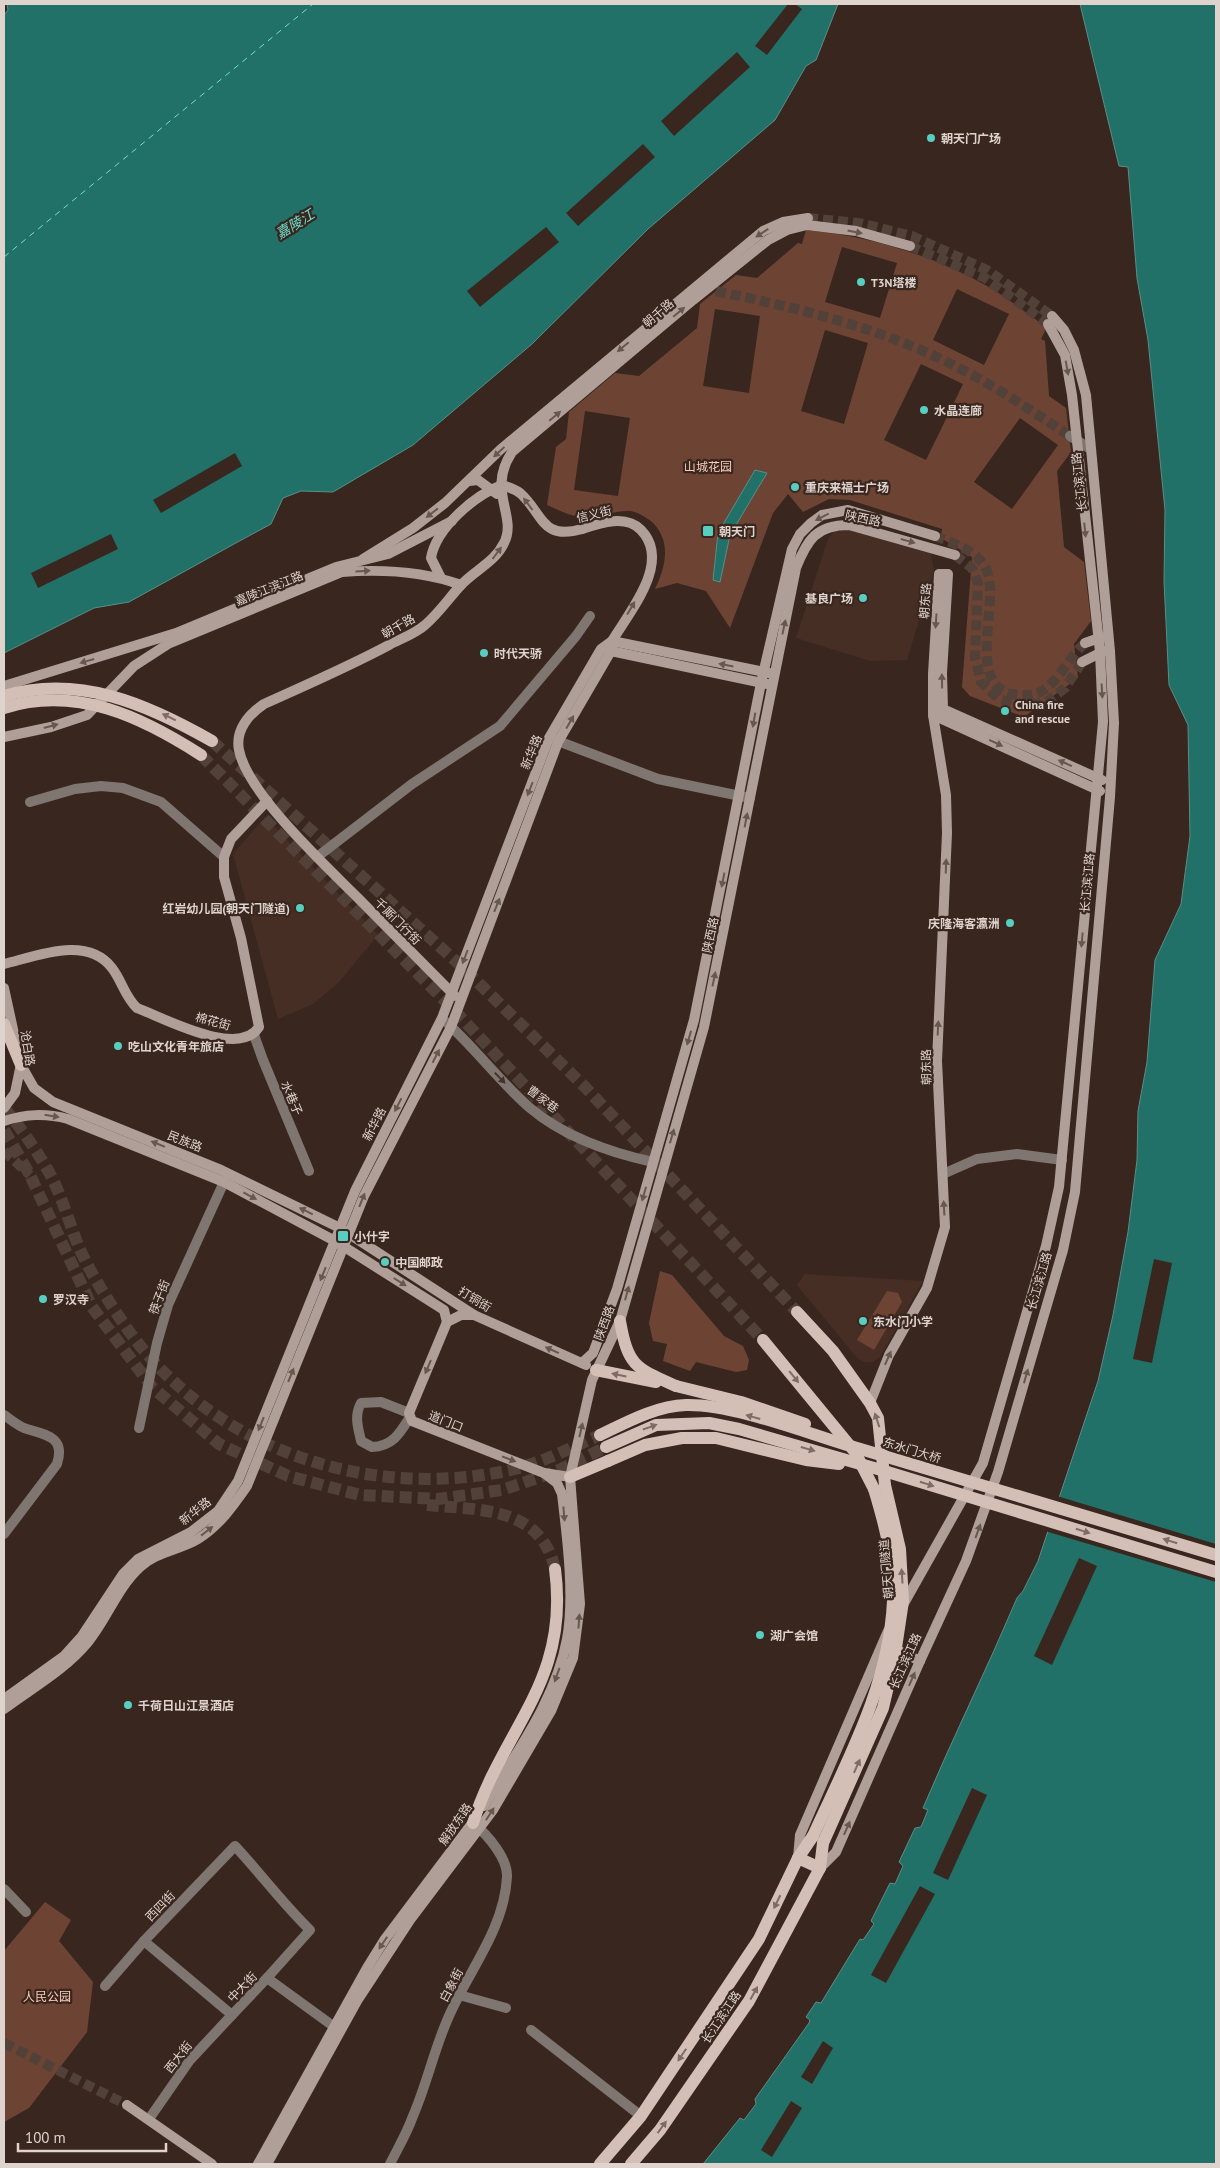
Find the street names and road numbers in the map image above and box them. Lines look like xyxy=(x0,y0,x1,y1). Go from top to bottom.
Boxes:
street label: 朝千路 xyxy=(639,296,677,330)
street label: 长江滨江路 xyxy=(1068,451,1090,513)
street label: 信义街 xyxy=(575,503,613,525)
street label: 陕西路 xyxy=(844,507,882,529)
street label: 嘉陵江滨江路 xyxy=(233,568,305,608)
street label: 朝东路 xyxy=(916,583,934,619)
street label: 朝千路 xyxy=(379,611,417,641)
street label: 新华路 xyxy=(517,732,545,772)
street label: 长江滨江路 xyxy=(1077,852,1097,914)
street label: 千厮门行街 xyxy=(371,894,425,948)
street label: 陕西路 xyxy=(699,916,721,954)
street label: 棉花街 xyxy=(194,1009,232,1033)
street label: 沧白路 xyxy=(18,1029,38,1067)
street label: 朝东路 xyxy=(918,1049,934,1085)
street label: 水巷子 xyxy=(278,1078,306,1118)
street label: 曹家巷 xyxy=(524,1082,562,1116)
street label: 新华路 xyxy=(359,1105,389,1143)
street label: 民族路 xyxy=(165,1127,205,1155)
street label: 长江滨江路 xyxy=(1024,1250,1054,1312)
street label: 筷子街 xyxy=(146,1278,172,1316)
street label: 打铜街 xyxy=(456,1283,494,1315)
street label: 陕西路 xyxy=(591,1304,617,1342)
street label: 道门口 xyxy=(426,1407,466,1435)
street label: 东水门大桥 xyxy=(881,1434,943,1466)
street label: 新华路 xyxy=(176,1494,214,1528)
street label: 朝天门隧道 xyxy=(876,1538,896,1600)
street label: 长江滨江路 xyxy=(886,1631,924,1691)
street label: 解放东路 xyxy=(435,1800,475,1848)
street label: 西四街 xyxy=(142,1888,178,1924)
street label: 白象街 xyxy=(436,1966,466,2004)
street label: 中大街 xyxy=(224,1969,260,2005)
street label: 长江滨江路 xyxy=(698,1988,744,2046)
street label: 西大街 xyxy=(161,2038,195,2076)

